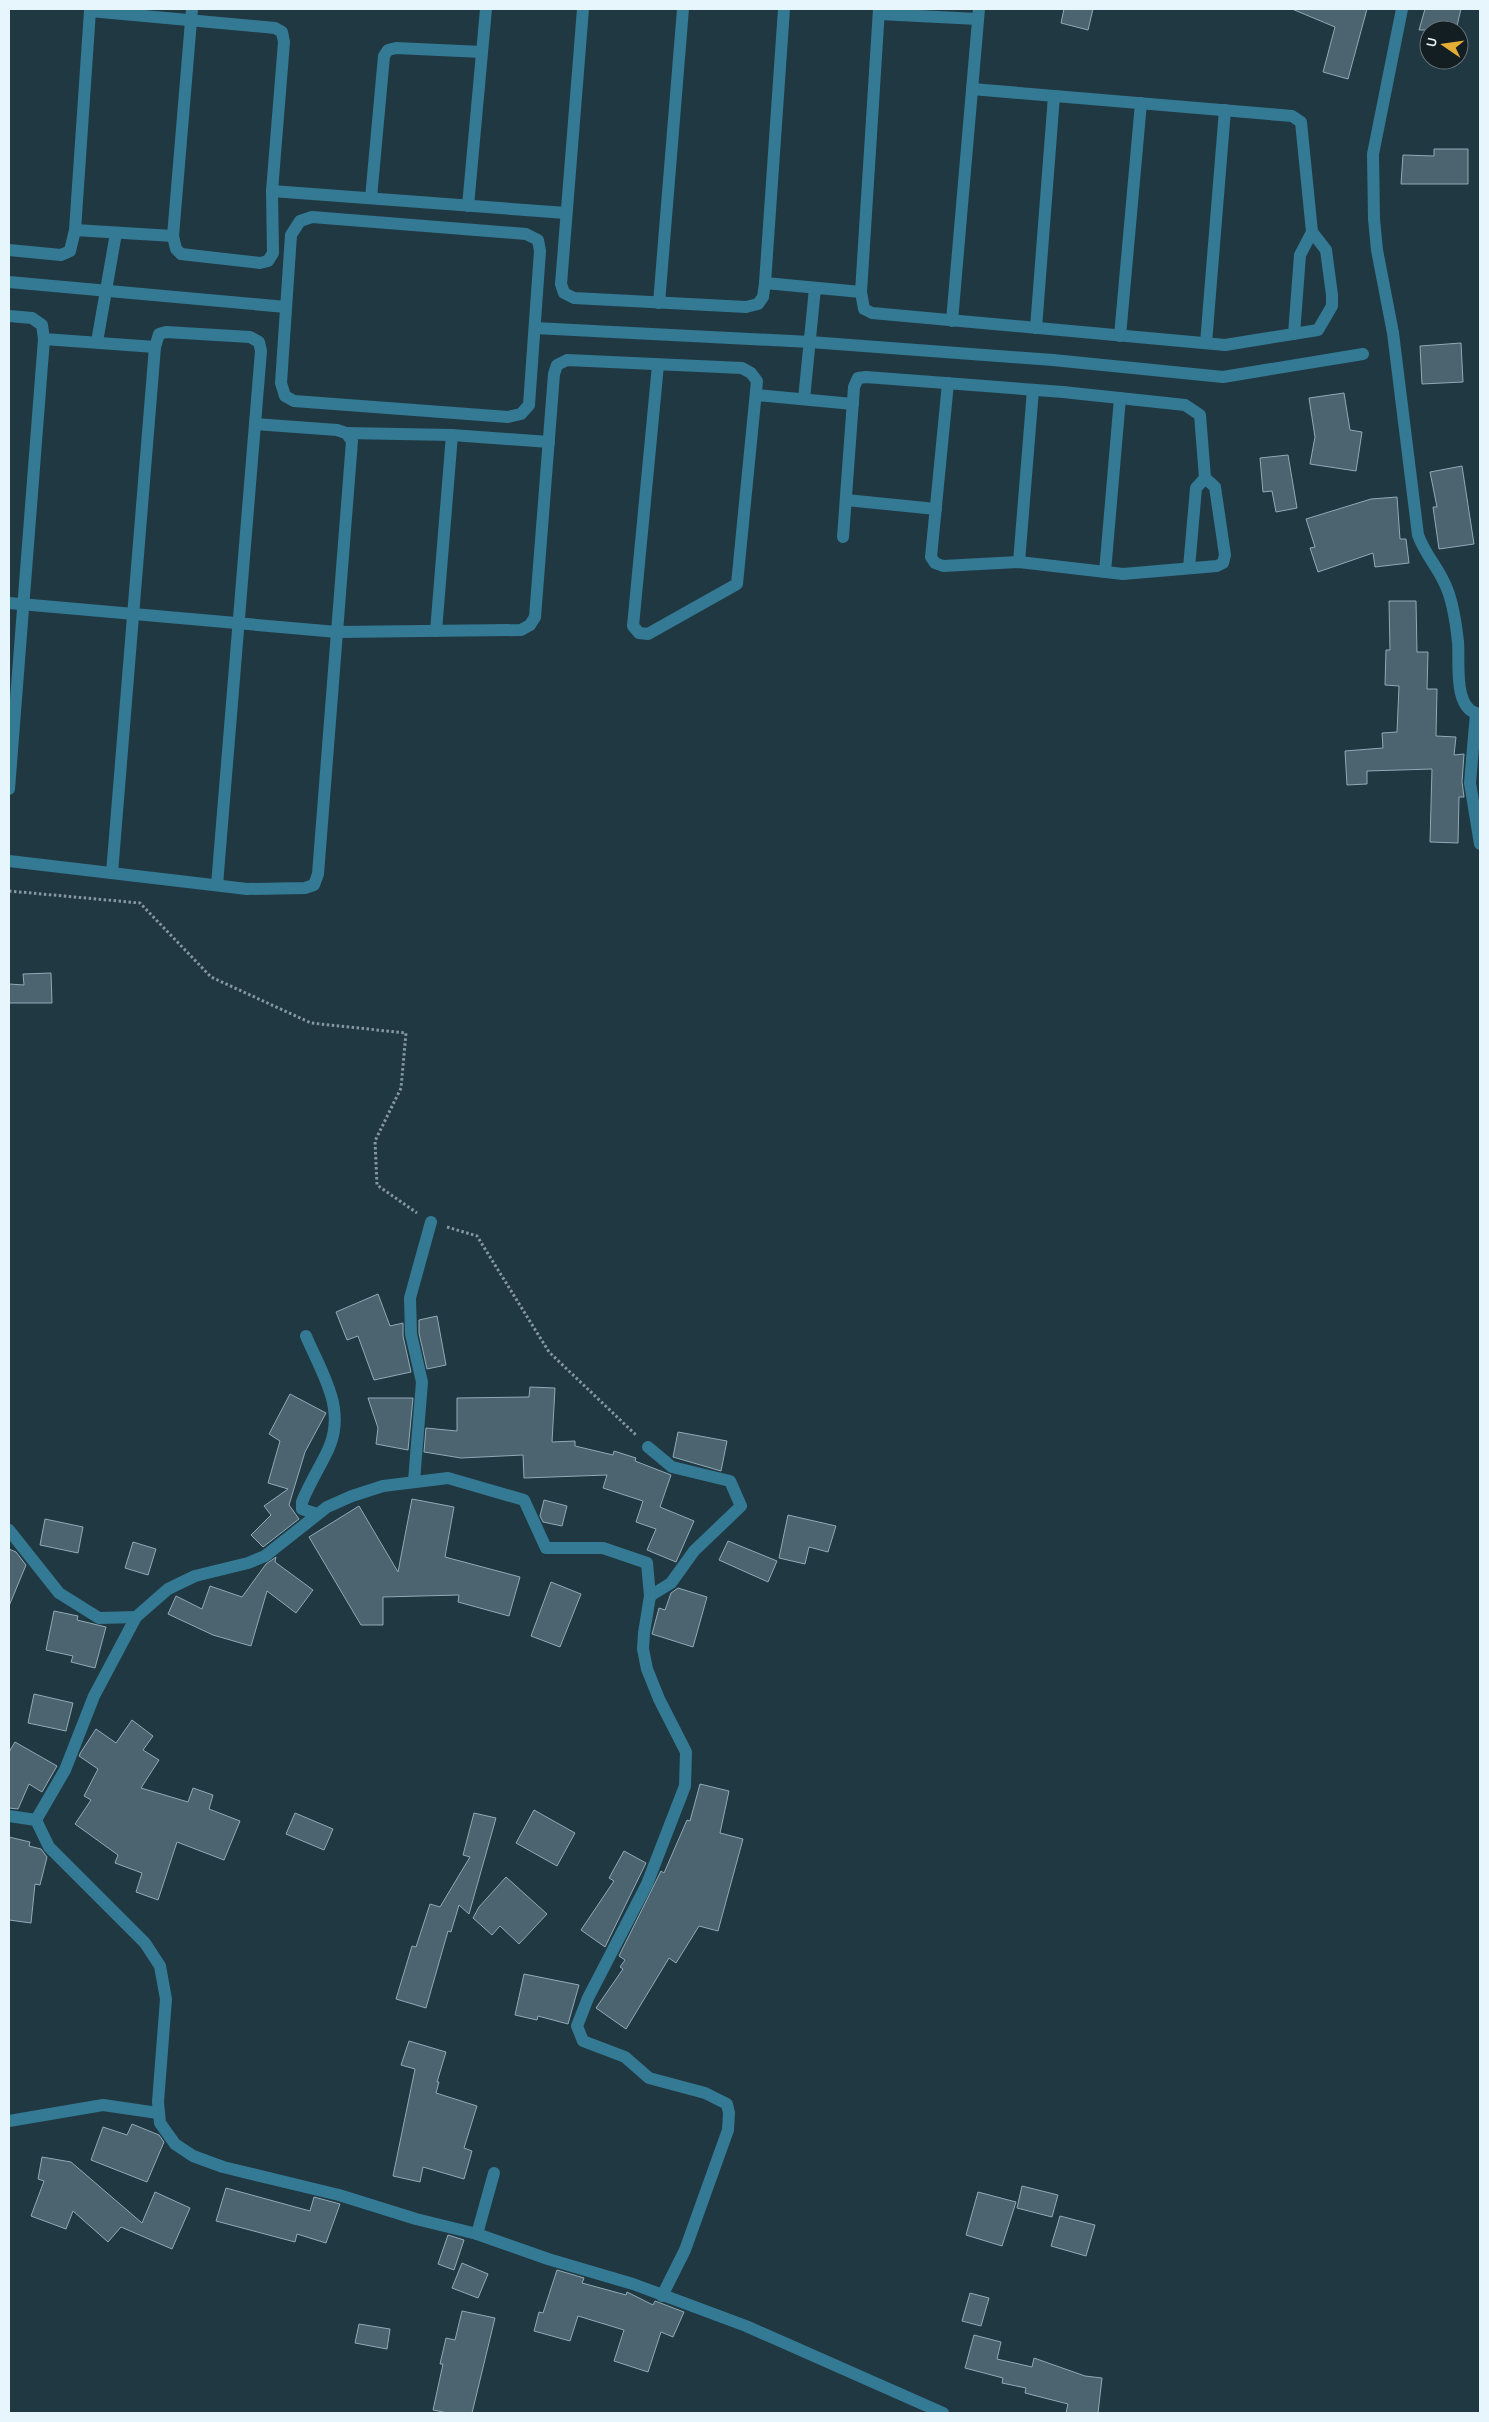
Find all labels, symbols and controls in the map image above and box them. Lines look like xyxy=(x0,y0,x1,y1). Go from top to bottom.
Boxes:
north arrow xyxy=(1419,20,1469,70)
text: U xyxy=(1422,36,1441,49)

